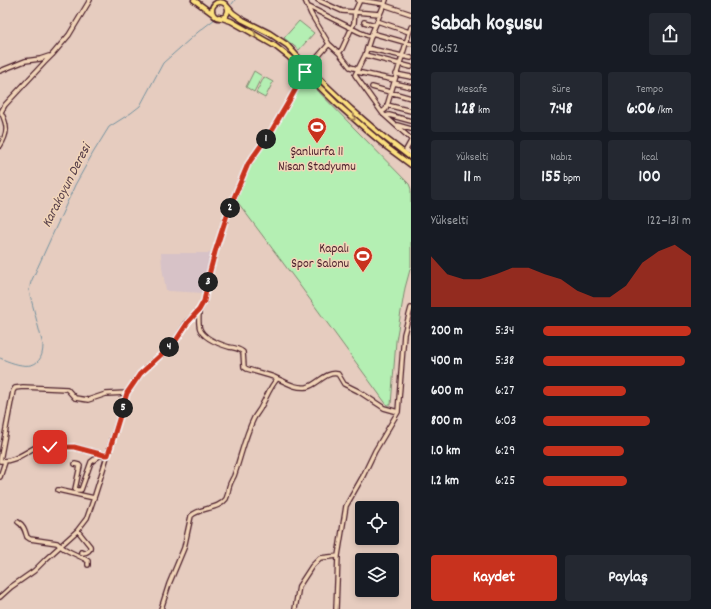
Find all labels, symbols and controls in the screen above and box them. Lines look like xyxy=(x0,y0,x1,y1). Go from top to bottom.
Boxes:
text: Sabah koşusu xyxy=(431,9,543,40)
button: share xyxy=(649,13,691,55)
one-way arrow xyxy=(250,30,257,37)
text: 06:52 xyxy=(431,40,458,59)
pin xyxy=(288,55,322,89)
icon: arrive xyxy=(294,61,316,83)
text: Mesafe xyxy=(457,82,487,98)
text: Süre xyxy=(552,82,570,98)
text: Tempo xyxy=(636,82,663,98)
text: 1.28 xyxy=(455,98,475,122)
text: 7:48 xyxy=(549,98,573,122)
text: 6:06 xyxy=(626,98,655,122)
text: km xyxy=(475,103,490,119)
text: /km xyxy=(655,103,673,119)
one-way arrow xyxy=(348,113,356,121)
sports icon: Şanlıurfa 11 Nisan Stadyumu xyxy=(306,116,328,144)
pin: 1 xyxy=(256,129,276,149)
text: 1 xyxy=(265,131,267,147)
water label: Karakoyun Deresi xyxy=(37,139,98,231)
place label: Şanlıurfa 11 Nisan Stadyumu xyxy=(278,143,356,177)
text: Yükselti xyxy=(457,150,488,166)
text: Nabız xyxy=(550,150,572,166)
text: kcal xyxy=(641,150,658,166)
text: 11 xyxy=(464,166,471,190)
text: 155 xyxy=(541,166,561,190)
text: 100 xyxy=(639,166,661,190)
text: m xyxy=(471,171,481,187)
text: bpm xyxy=(561,171,581,187)
pin: 2 xyxy=(220,198,240,218)
text: 2 xyxy=(228,200,232,216)
text: Yükselti xyxy=(431,212,468,231)
text: 122–131 m xyxy=(647,212,691,231)
place label: Kapalı Spor Salonu xyxy=(291,240,349,274)
sports icon: Kapalı Spor Salonu xyxy=(352,245,374,273)
pin: 3 xyxy=(198,272,218,292)
text: 3 xyxy=(206,274,210,290)
text: 200 m xyxy=(431,322,463,341)
text: 5:34 xyxy=(495,322,514,341)
pin: 4 xyxy=(159,337,179,357)
text: 4 xyxy=(167,339,171,355)
text: 400 m xyxy=(431,352,462,371)
text: 5:38 xyxy=(495,352,514,371)
text: 600 m xyxy=(431,382,463,401)
text: 6:27 xyxy=(495,382,514,401)
pin: 5 xyxy=(113,398,133,418)
text: 5 xyxy=(120,400,126,416)
text: 800 m xyxy=(431,412,462,431)
text: 6:03 xyxy=(495,412,516,431)
pin xyxy=(33,430,67,464)
icon: check xyxy=(39,436,61,458)
text: 1.0 km xyxy=(431,442,460,461)
text: 6:29 xyxy=(495,442,515,461)
text: 1.2 km xyxy=(431,472,459,491)
text: 6:25 xyxy=(495,472,515,491)
map controls xyxy=(355,501,399,597)
button: locate xyxy=(355,501,399,545)
button: layers xyxy=(355,553,399,597)
button: Kaydet xyxy=(431,555,557,601)
button: Paylaş xyxy=(565,555,691,601)

